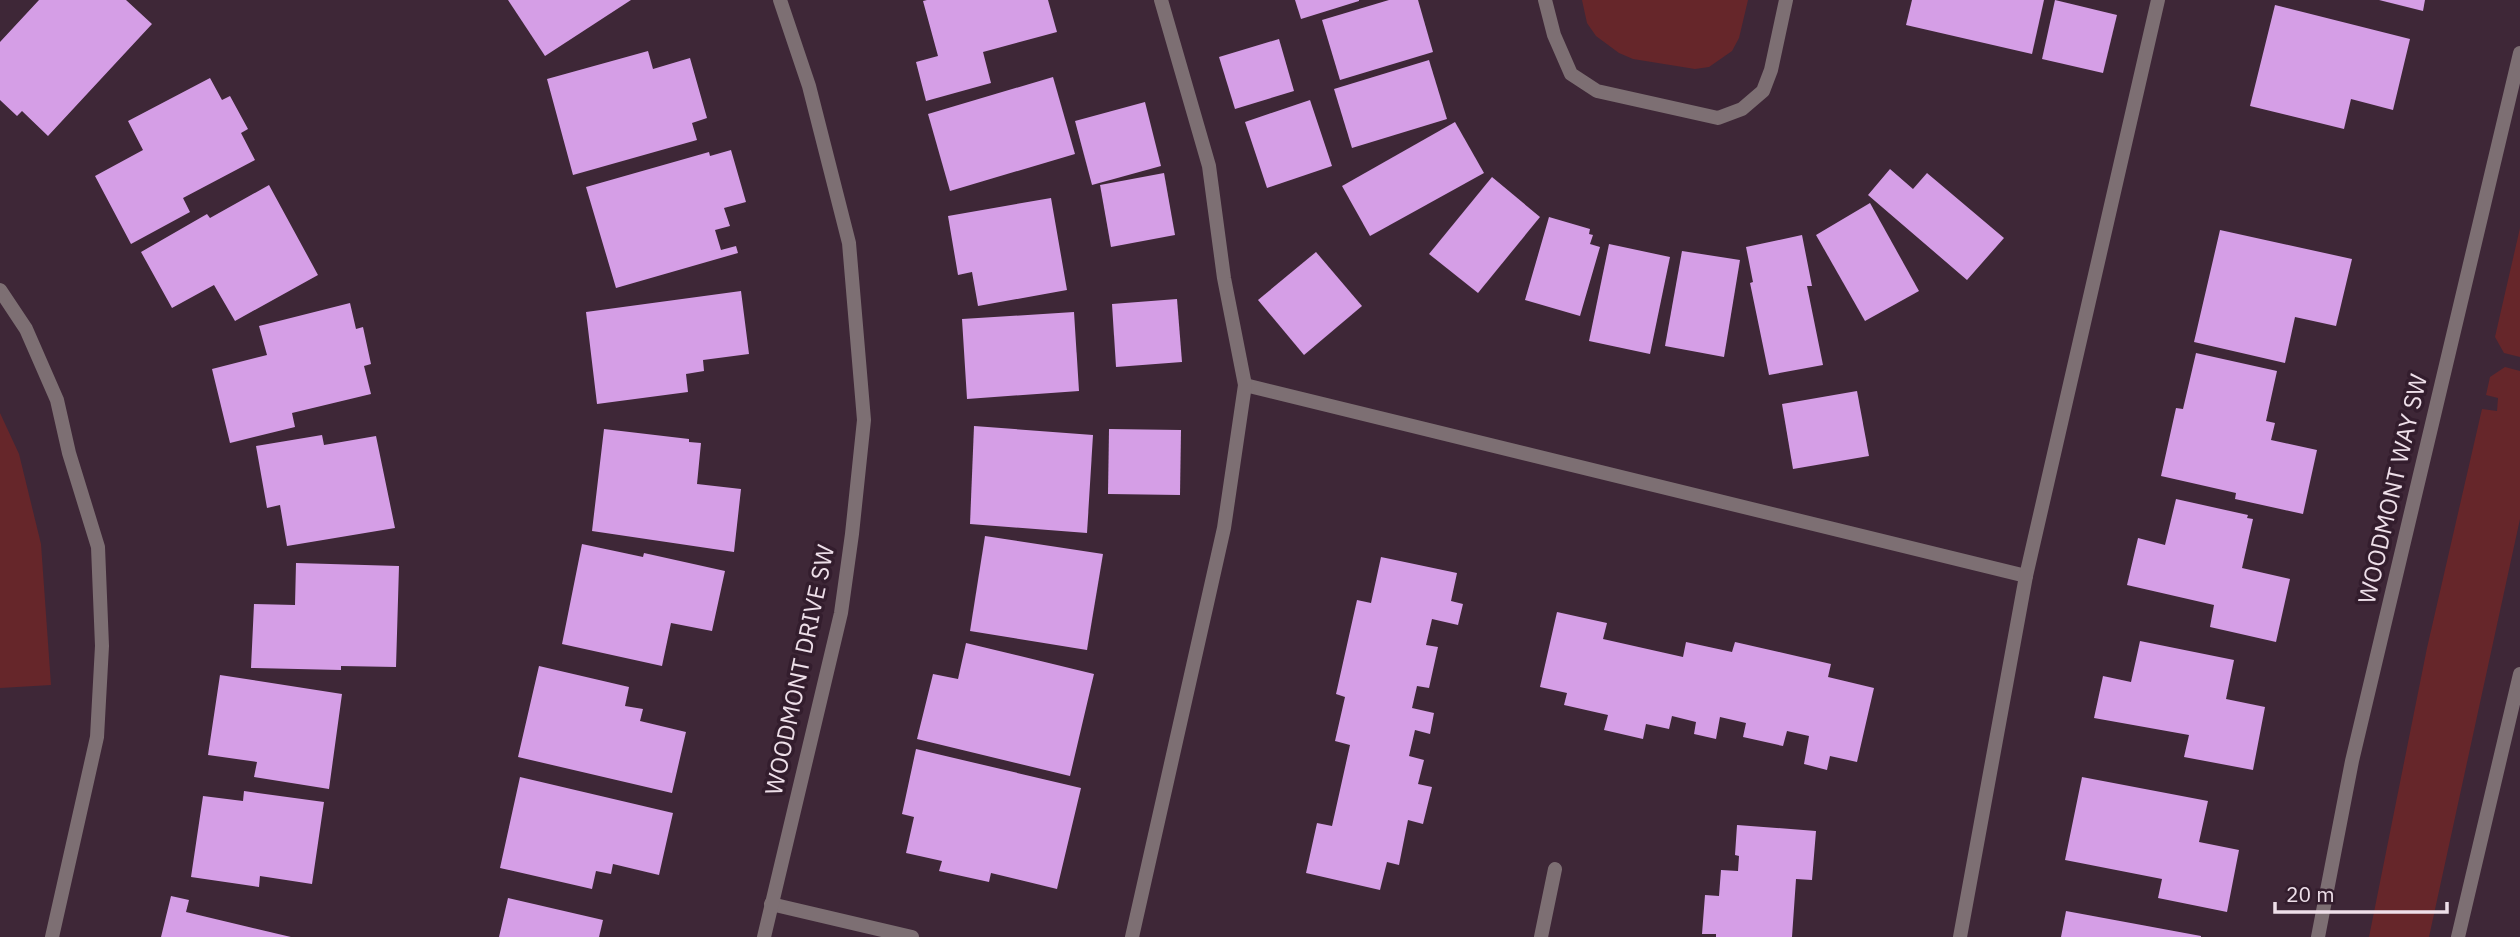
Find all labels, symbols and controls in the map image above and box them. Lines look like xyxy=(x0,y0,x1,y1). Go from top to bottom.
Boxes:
street label: WOODMONT WAY SW xyxy=(2350,371,2434,607)
street label: WOODMONT DRIVE SW xyxy=(757,542,841,798)
scale bar xyxy=(2275,870,2446,914)
text: 20 m xyxy=(2286,880,2335,908)

